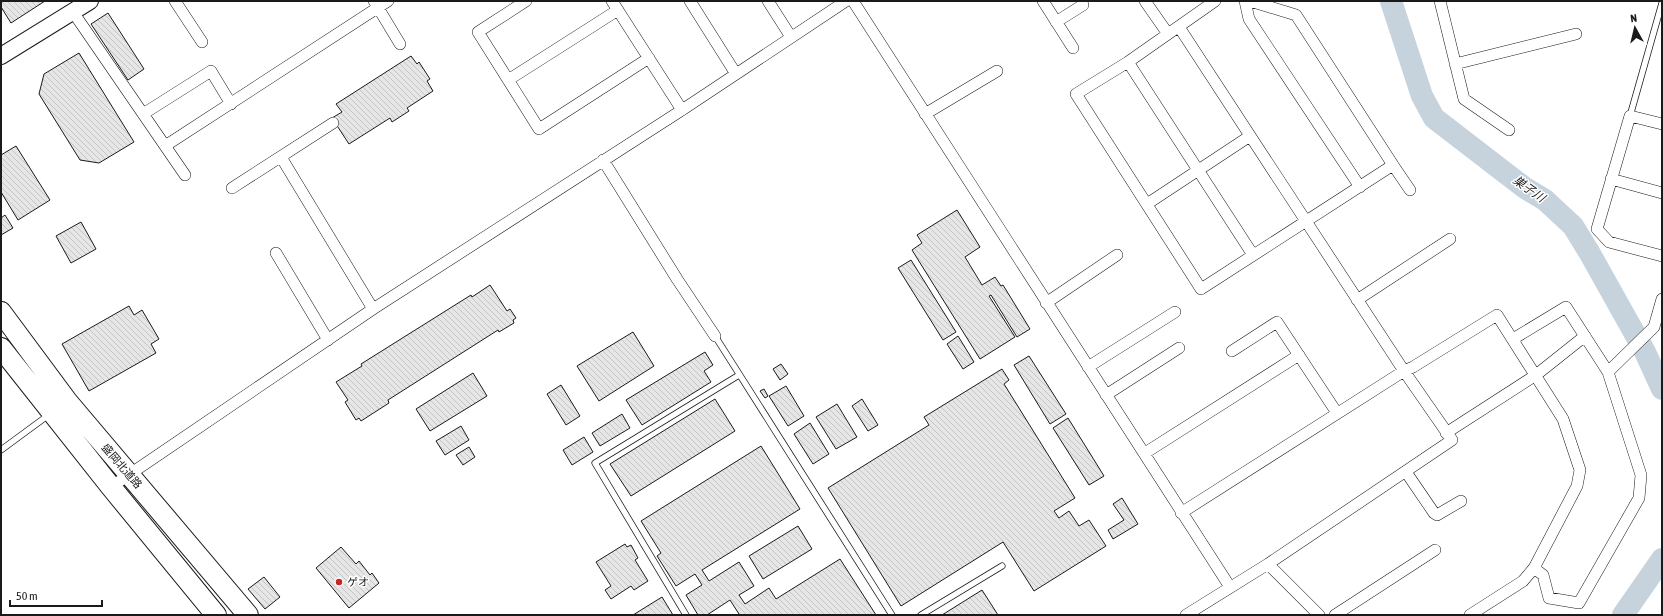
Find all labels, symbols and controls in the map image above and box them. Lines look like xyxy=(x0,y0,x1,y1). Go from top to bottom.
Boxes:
north arrow xyxy=(1615,8,1655,48)
text: N xyxy=(1630,12,1638,24)
water label: 巣子川 xyxy=(1510,173,1549,206)
street label: 盛岡北道路 xyxy=(99,441,145,491)
place label: ゲオ xyxy=(347,576,369,588)
marker: ゲオ xyxy=(334,577,344,587)
scale bar xyxy=(10,582,102,608)
text: 50 m xyxy=(16,589,38,603)

